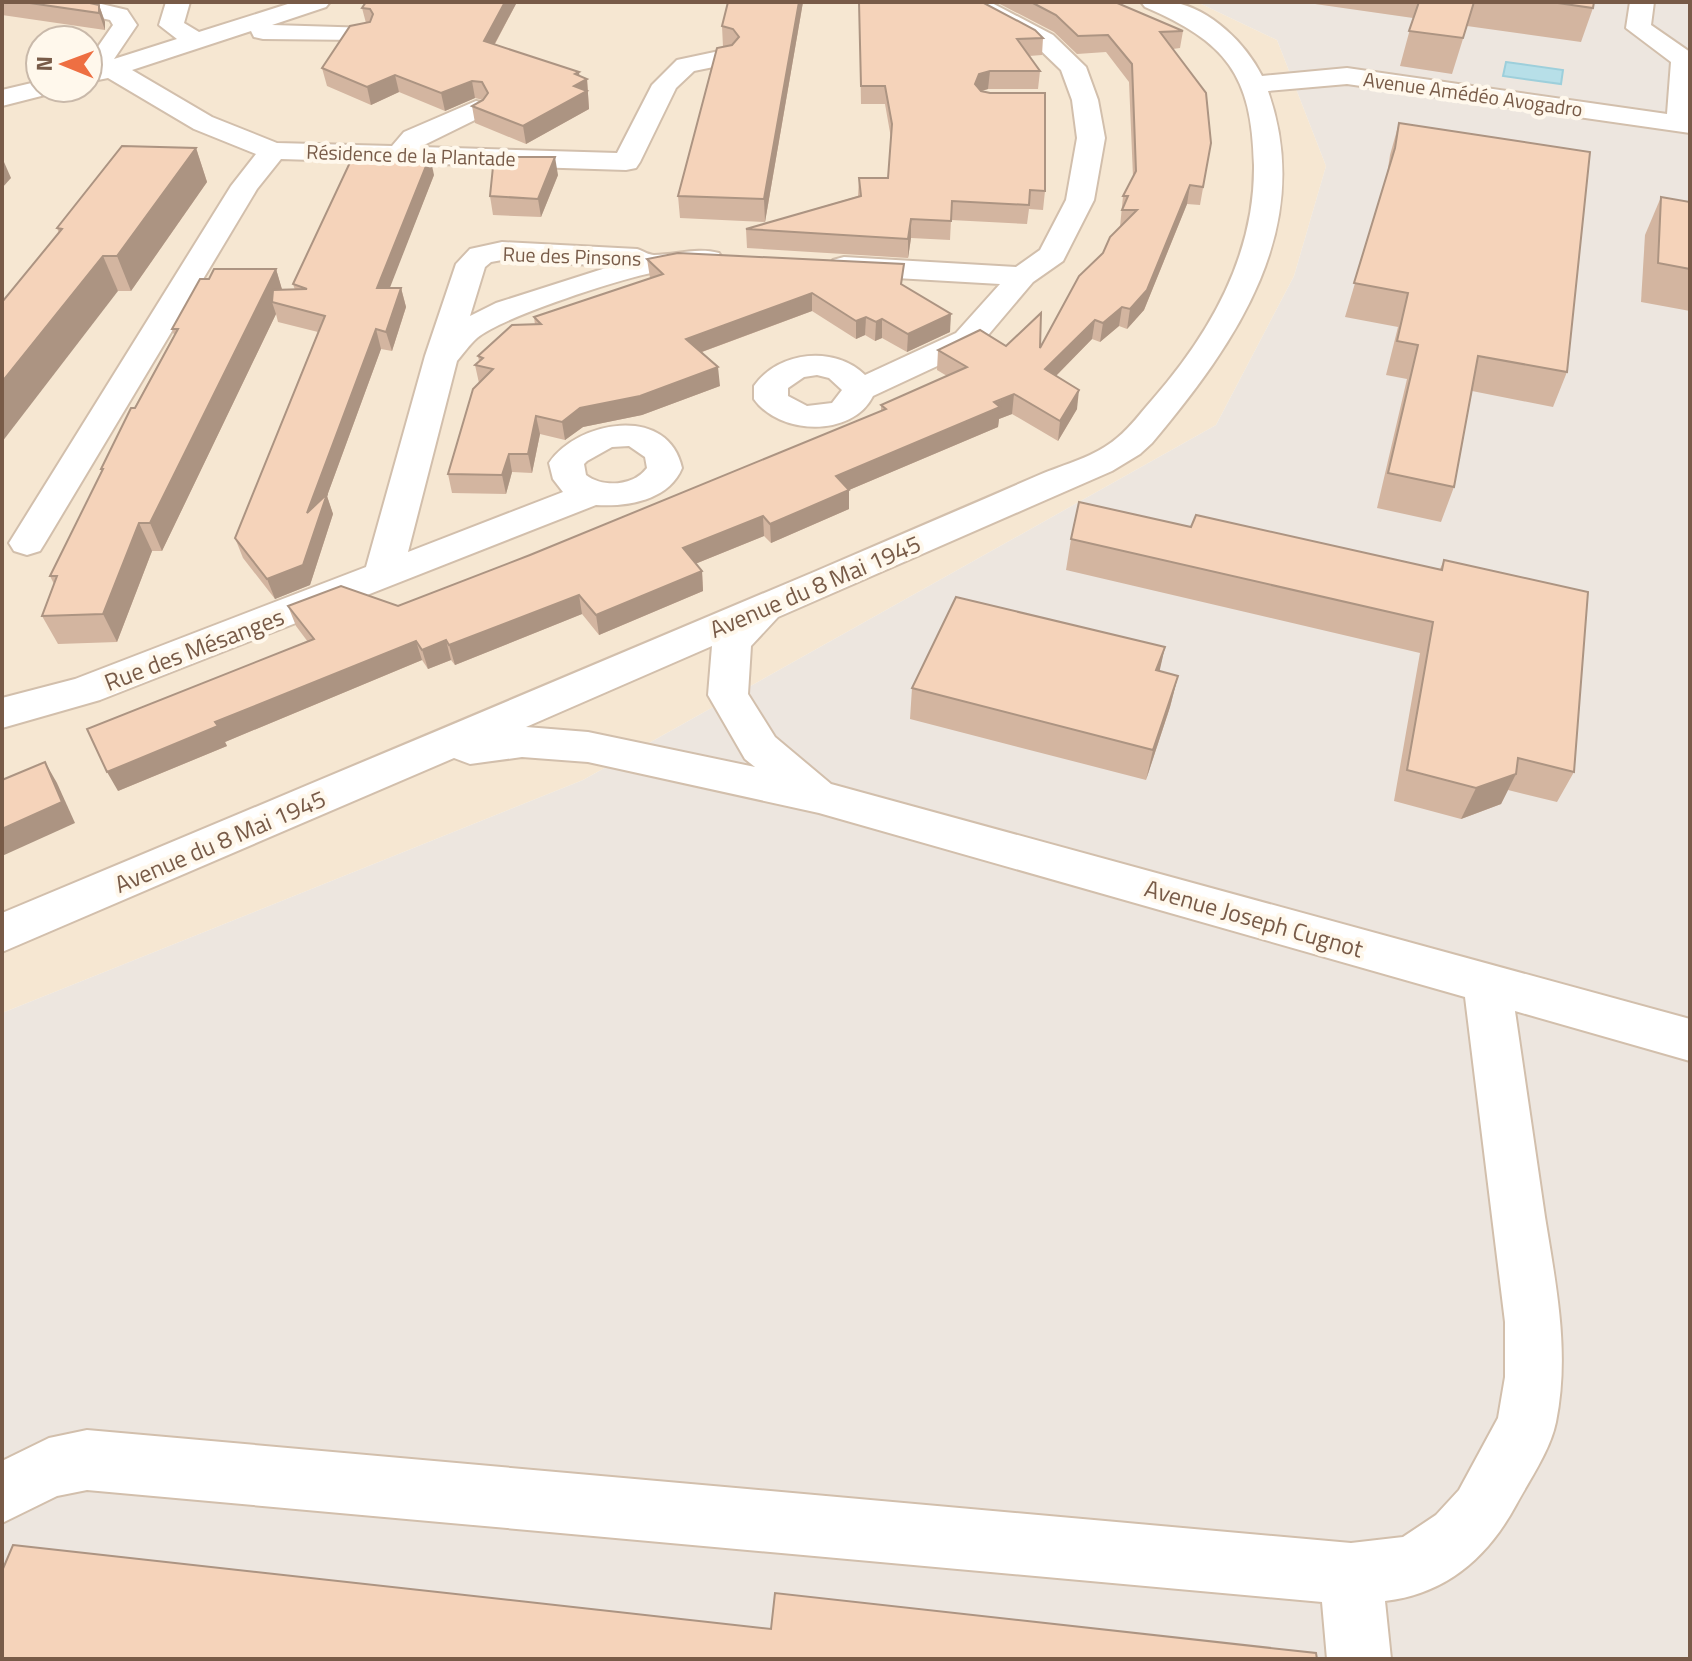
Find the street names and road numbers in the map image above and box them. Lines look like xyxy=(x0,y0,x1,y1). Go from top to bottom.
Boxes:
street label: Avenue Amédéo Avogadro xyxy=(1361,63,1585,125)
street label: Résidence de la Plantade xyxy=(306,136,516,174)
street label: Rue des Pinsons xyxy=(502,238,642,274)
street label: Avenue du 8 Mai 1945 xyxy=(704,525,926,647)
street label: Rue des Mésanges xyxy=(99,598,289,700)
street label: Avenue du 8 Mai 1945 xyxy=(109,780,331,902)
street label: Avenue Joseph Cugnot xyxy=(1141,870,1368,967)

